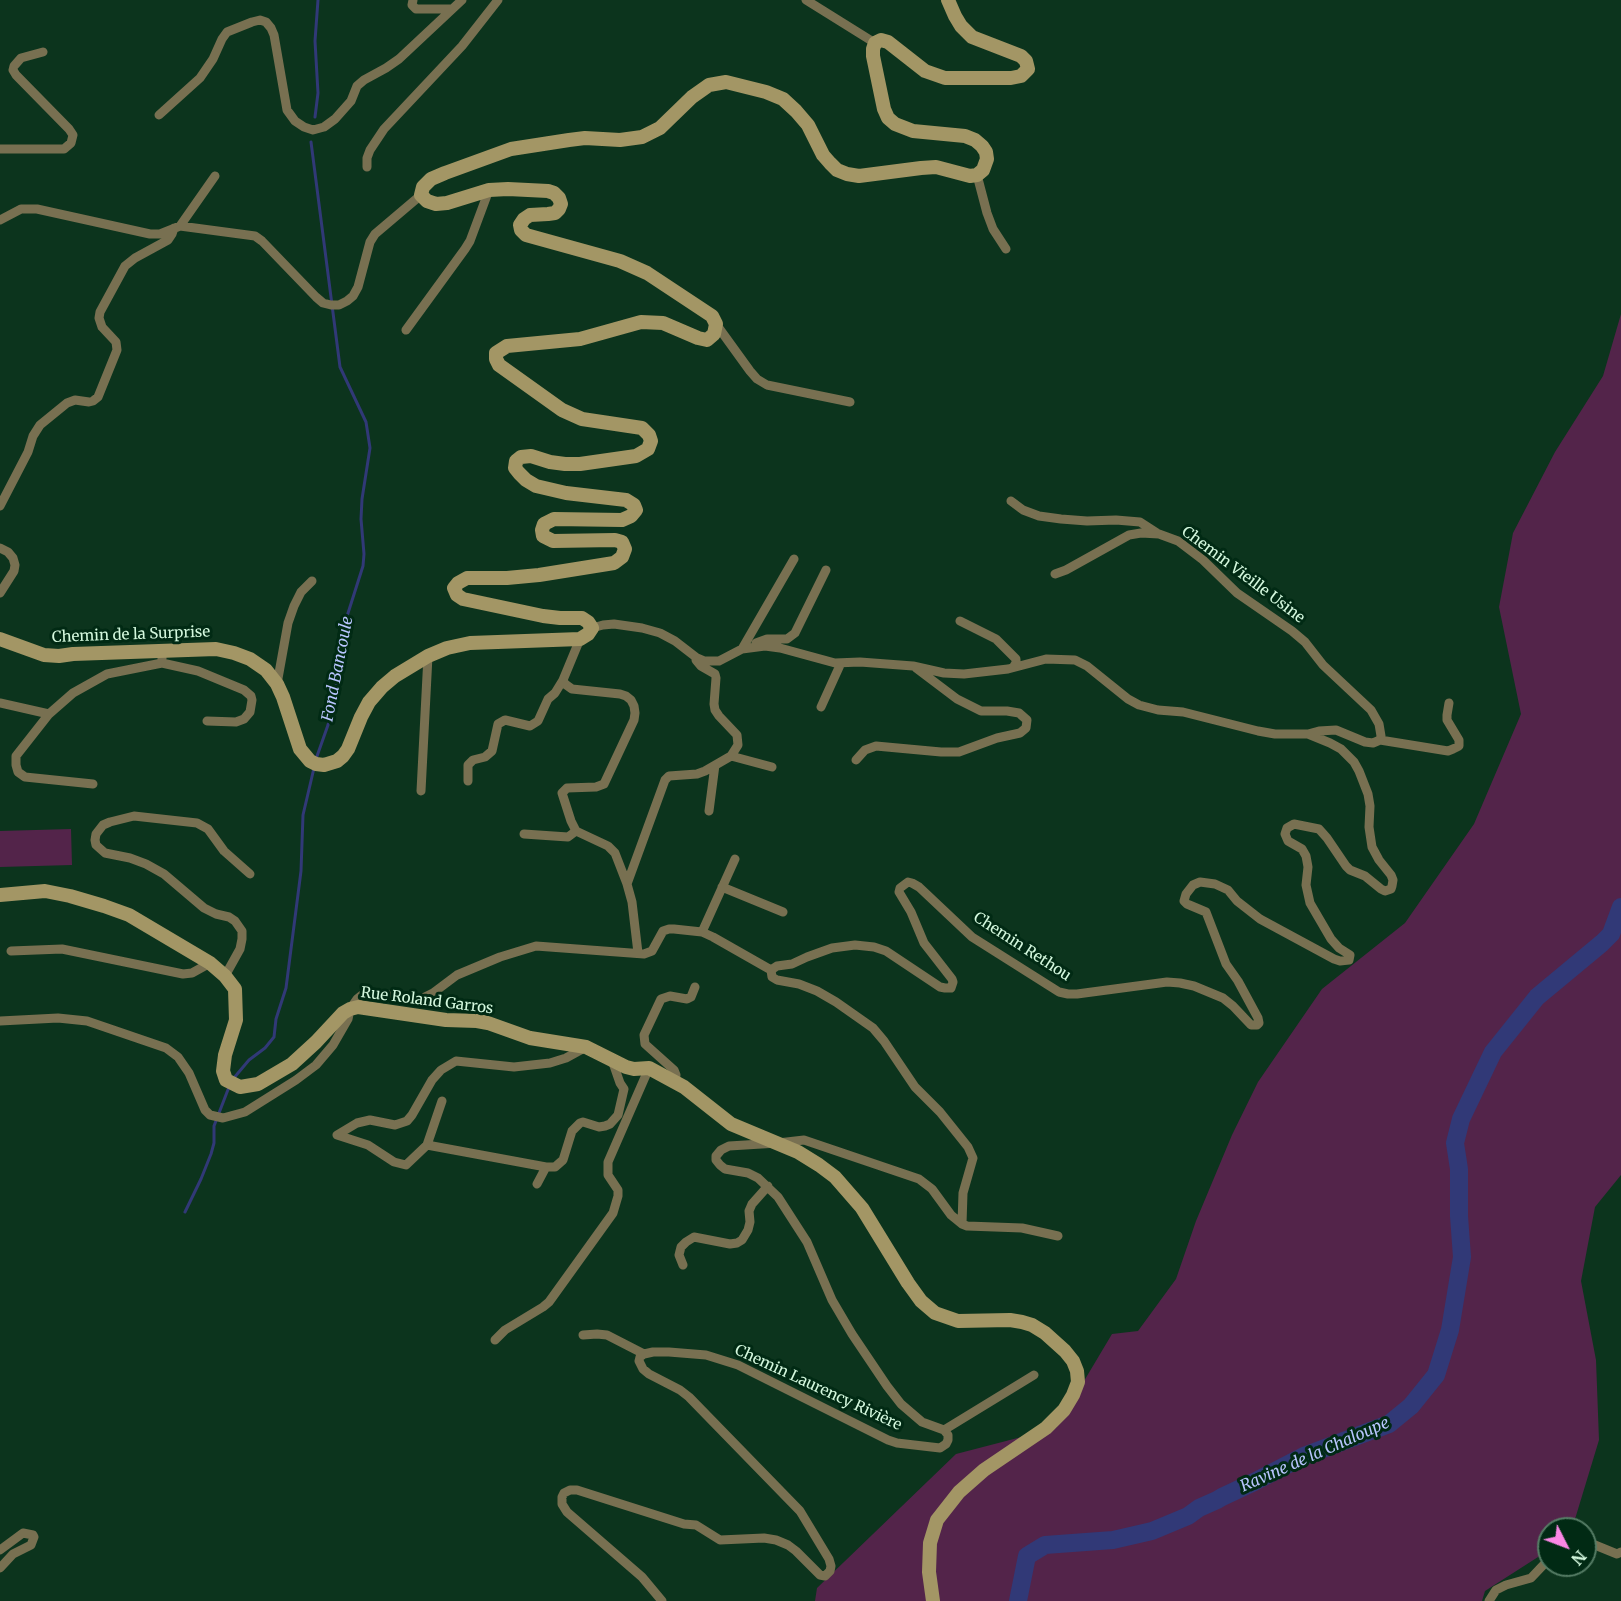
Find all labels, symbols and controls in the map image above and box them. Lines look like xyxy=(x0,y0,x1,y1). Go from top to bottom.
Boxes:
street label: Chemin Vieille Usine xyxy=(1178,523,1308,627)
water label: Fond Bancoule xyxy=(318,615,358,723)
street label: Chemin de la Surprise xyxy=(52,623,210,647)
street label: Chemin Rethou xyxy=(970,909,1074,985)
street label: Rue Roland Garros xyxy=(360,984,494,1018)
street label: Chemin Laurency Rivière xyxy=(732,1341,904,1435)
water label: Ravine de la Chaloupe xyxy=(1238,1414,1392,1496)
north arrow xyxy=(1537,1517,1597,1577)
text: N xyxy=(1567,1546,1591,1569)

